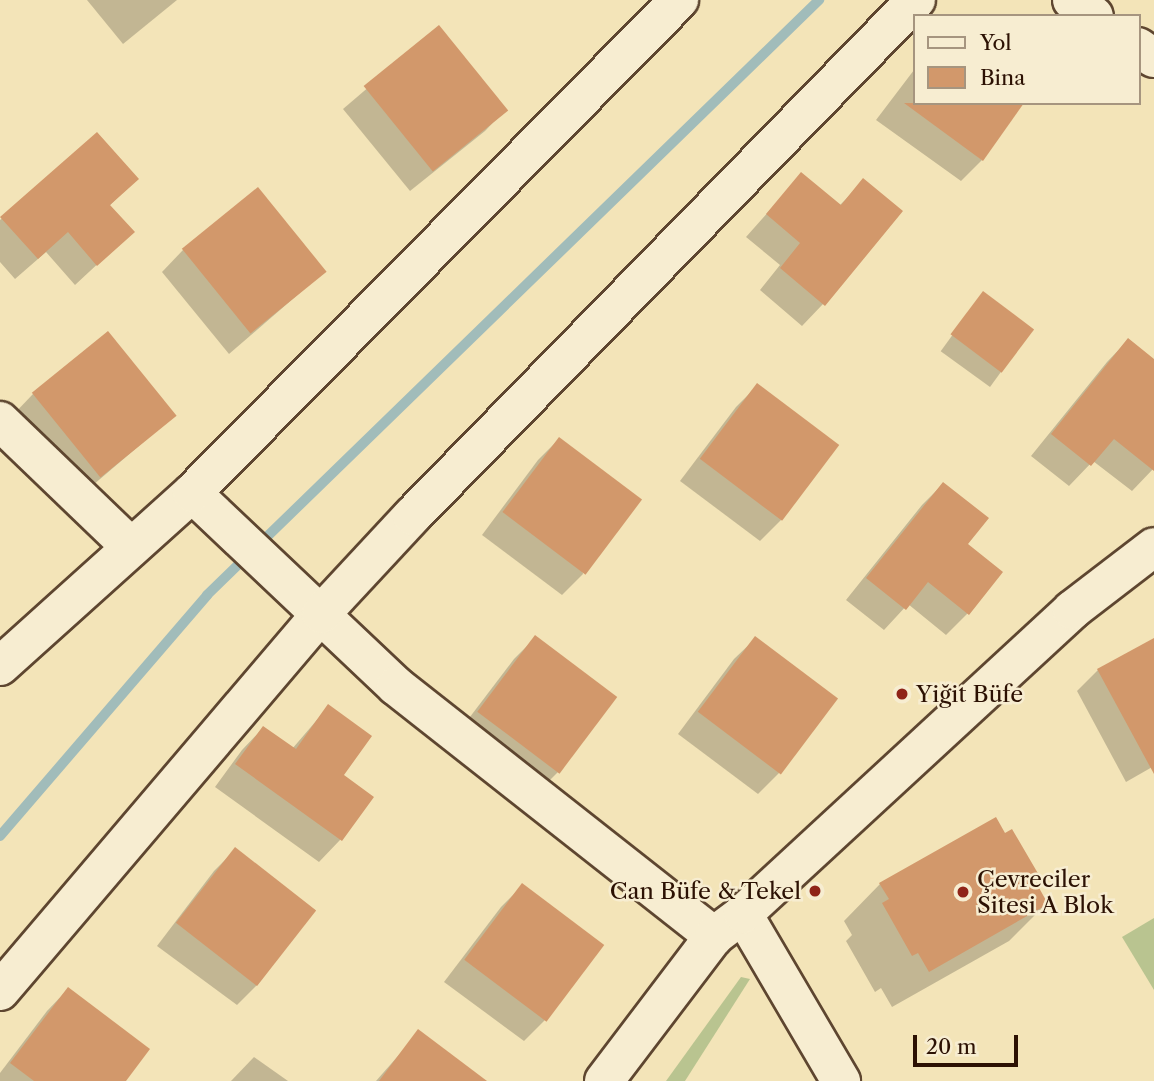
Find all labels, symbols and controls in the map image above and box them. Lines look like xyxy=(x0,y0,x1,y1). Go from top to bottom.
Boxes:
legend xyxy=(912,14,1140,105)
text: Yol xyxy=(980,30,1012,55)
text: Bina xyxy=(980,65,1025,90)
place label: Yiğit Büfe xyxy=(916,680,1023,708)
marker: Yiğit Büfe xyxy=(894,686,910,702)
place label: Çevreciler Sitesi A Blok xyxy=(977,865,1115,919)
place label: Can Büfe & Tekel xyxy=(609,877,801,905)
marker: Can Büfe & Tekel xyxy=(807,883,823,899)
marker: Çevreciler Sitesi A Blok xyxy=(955,884,971,900)
scale bar xyxy=(916,1021,1021,1066)
text: 20 m xyxy=(926,1034,977,1059)

